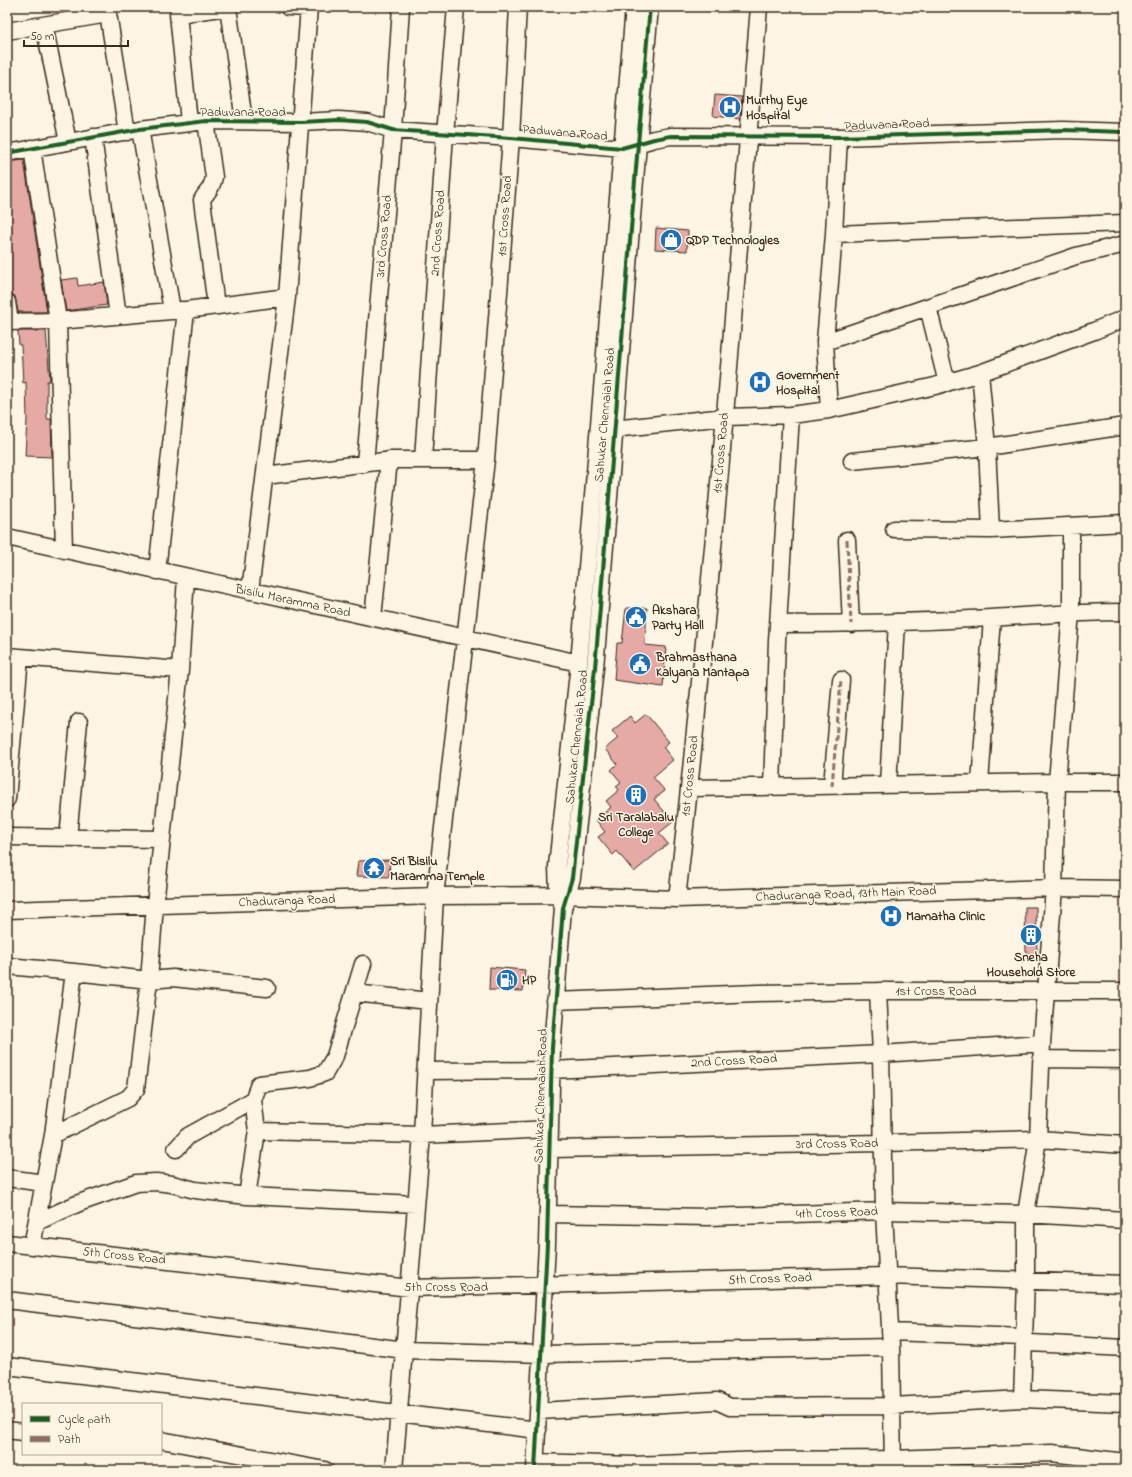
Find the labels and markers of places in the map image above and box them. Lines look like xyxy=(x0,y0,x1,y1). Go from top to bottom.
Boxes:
place label: Murthy Eye Hospital xyxy=(746,91,808,125)
hospital icon: Murthy Eye Hospital xyxy=(717,94,743,120)
shop icon: QDP Technologies xyxy=(658,227,684,253)
place label: QDP Technologies xyxy=(686,231,780,252)
place label: Government Hospital xyxy=(776,366,840,400)
hospital icon: Government Hospital xyxy=(747,369,773,395)
place label: Akshara Party Hall xyxy=(652,601,704,637)
public building icon: Akshara Party Hall xyxy=(623,604,649,630)
place label: Brahmasthana Kalyana Mantapa xyxy=(655,648,749,684)
public building icon: Brahmasthana Kalyana Mantapa xyxy=(627,651,653,677)
building icon: Sri Taralabalu College xyxy=(623,782,649,808)
place label: Sri Taralabalu College xyxy=(598,808,675,844)
place label: Sri Bisilu Maramma Temple xyxy=(390,852,486,886)
temple icon: Sri Bisilu Maramma Temple xyxy=(361,855,387,881)
hospital icon: Mamatha Clinic xyxy=(878,903,904,929)
place label: Mamatha Clinic xyxy=(906,907,986,926)
building icon: Sneha Household Store xyxy=(1018,922,1044,948)
place label: Sneha Household Store xyxy=(987,948,1077,982)
fuel station icon: HP xyxy=(494,967,520,993)
place label: HP xyxy=(522,971,537,990)

